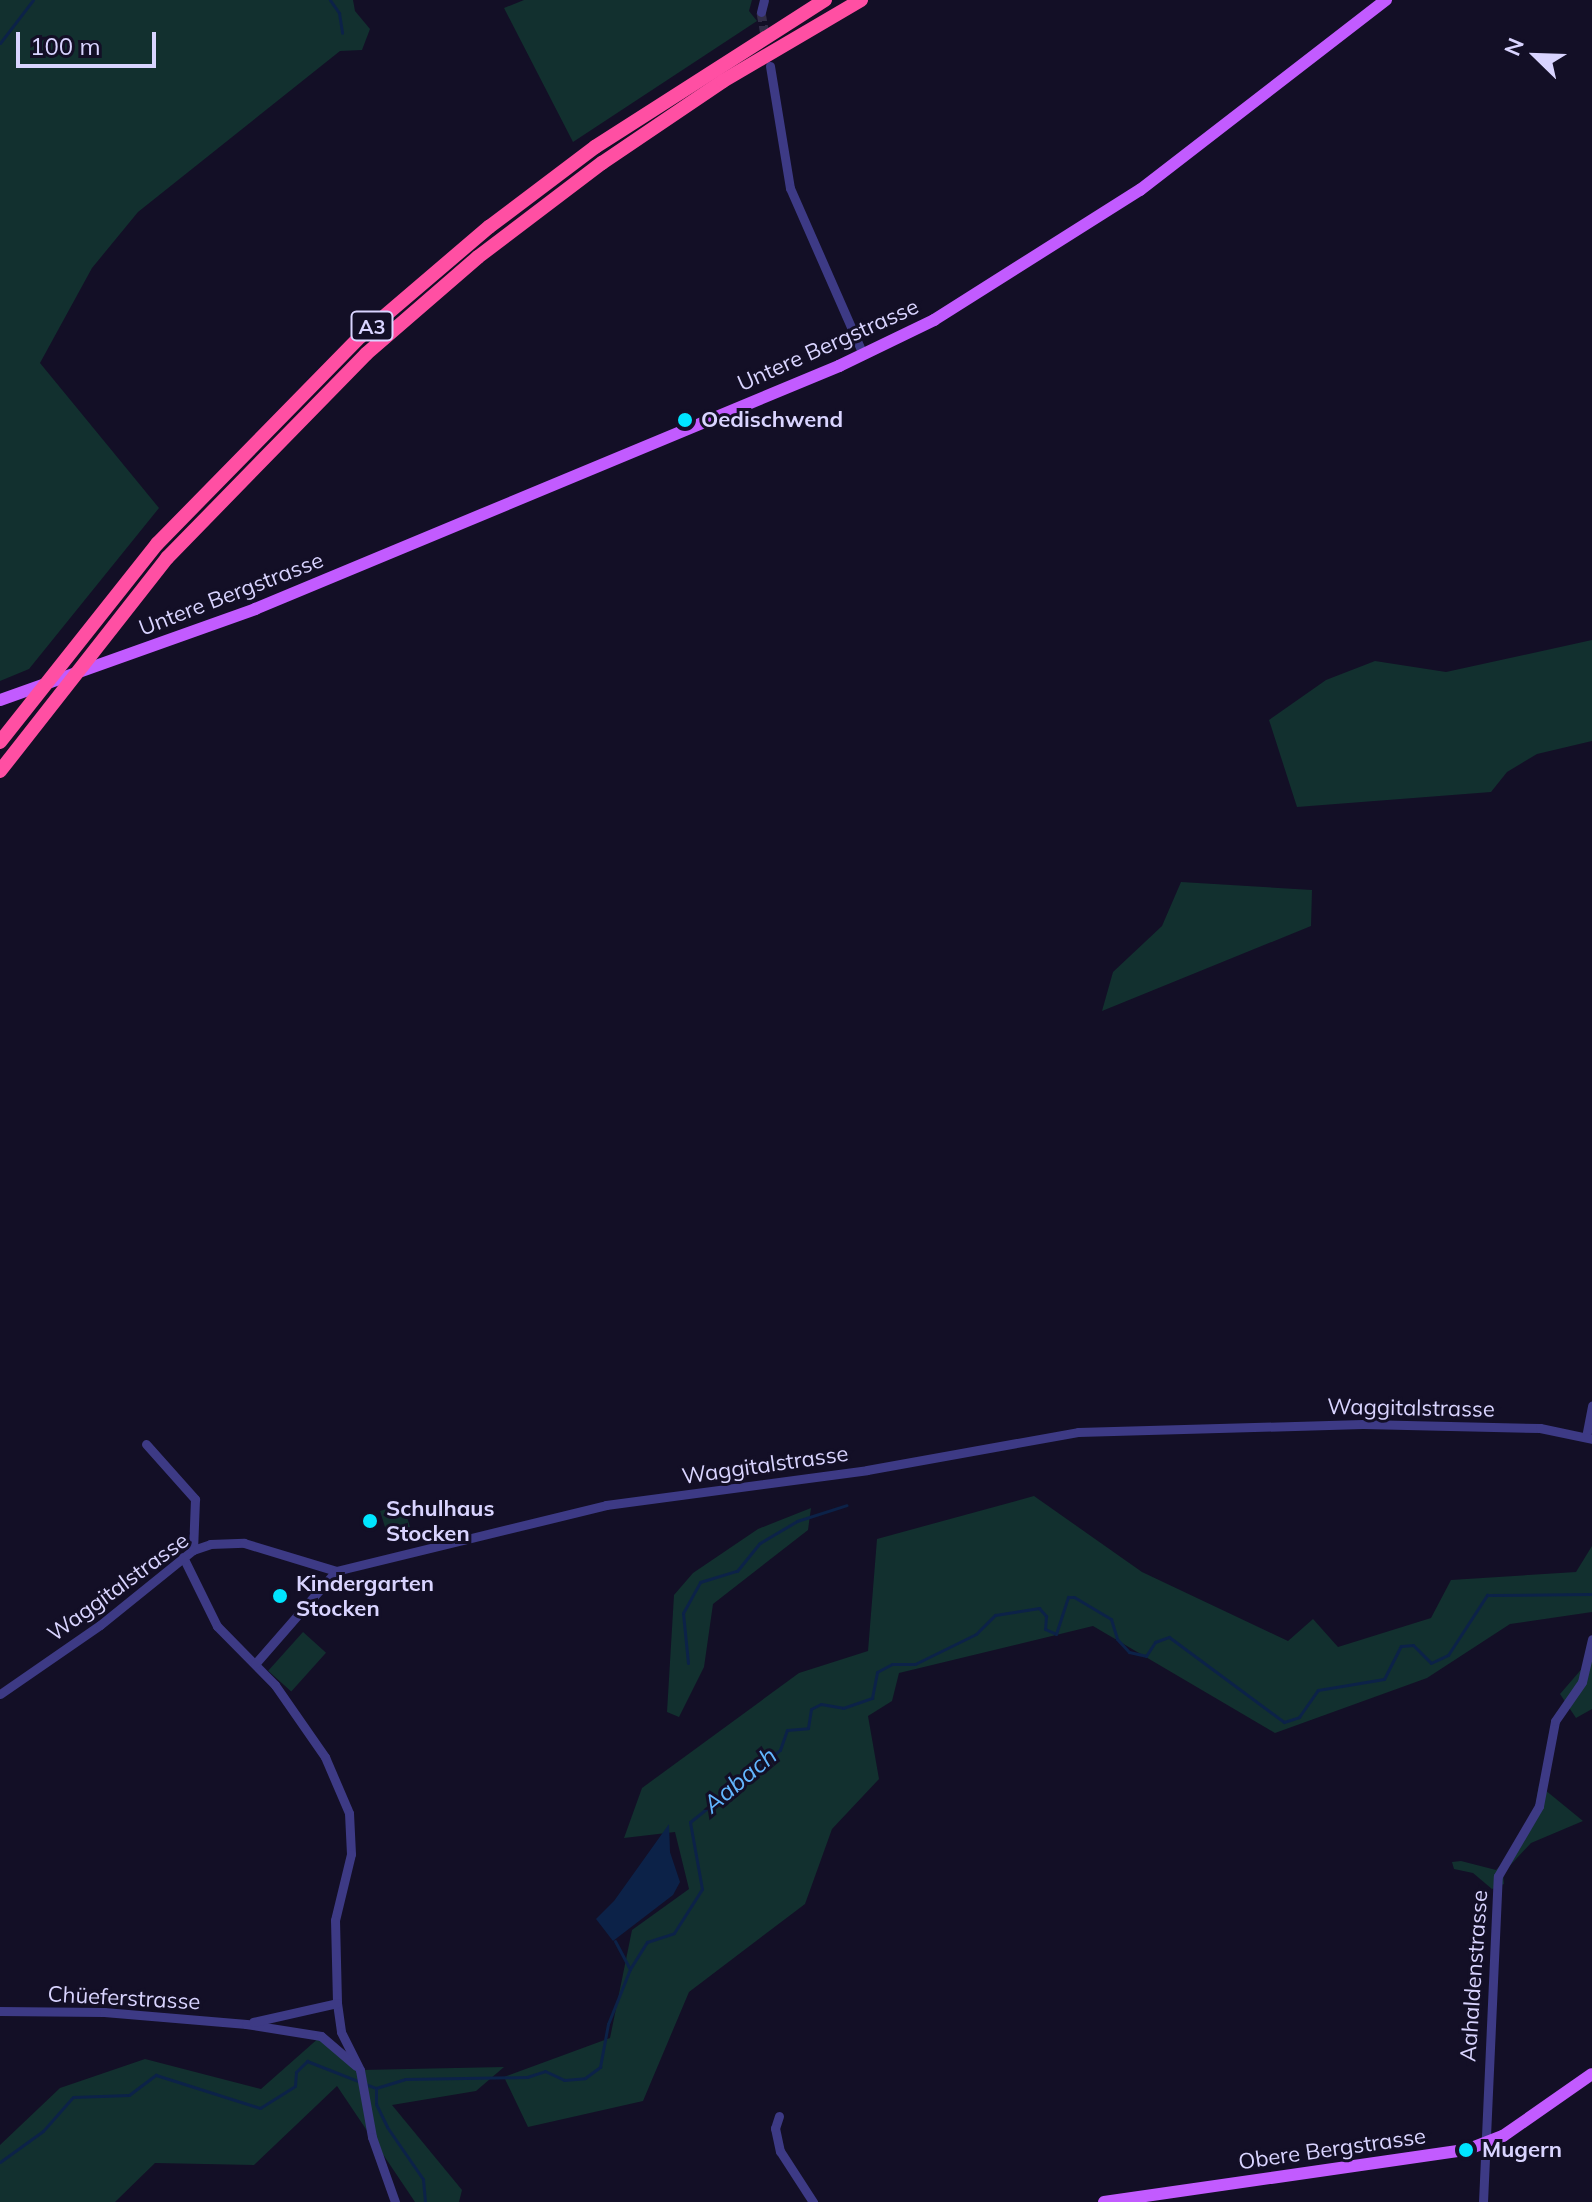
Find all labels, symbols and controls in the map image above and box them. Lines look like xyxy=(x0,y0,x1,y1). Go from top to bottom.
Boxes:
scale bar xyxy=(20,16,160,66)
north arrow xyxy=(1496,16,1576,96)
text: 100 m xyxy=(30,31,101,61)
text: N xyxy=(1498,34,1530,60)
street label: Untere Bergstrasse xyxy=(733,293,923,397)
road number: A3 xyxy=(350,310,394,342)
place label: Oedischwend xyxy=(701,407,843,433)
marker: Oedischwend xyxy=(676,411,694,429)
street label: Untere Bergstrasse xyxy=(135,547,327,641)
street label: Waggitalstrasse xyxy=(1327,1393,1495,1423)
street label: Waggitalstrasse xyxy=(680,1440,850,1490)
place label: Schulhaus Stocken xyxy=(386,1495,494,1546)
marker: Schulhaus Stocken xyxy=(361,1512,379,1530)
street label: Waggitalstrasse xyxy=(42,1527,194,1647)
place label: Kindergarten Stocken xyxy=(296,1570,434,1622)
marker: Kindergarten Stocken xyxy=(271,1587,289,1605)
water label: Aabach xyxy=(698,1741,782,1819)
street label: Aahaldenstrasse xyxy=(1455,1889,1493,2063)
street label: Chüeferstrasse xyxy=(47,1981,201,2015)
street label: Obere Bergstrasse xyxy=(1237,2123,1427,2175)
place label: Mugern xyxy=(1482,2137,1562,2163)
marker: Mugern xyxy=(1457,2141,1475,2159)

